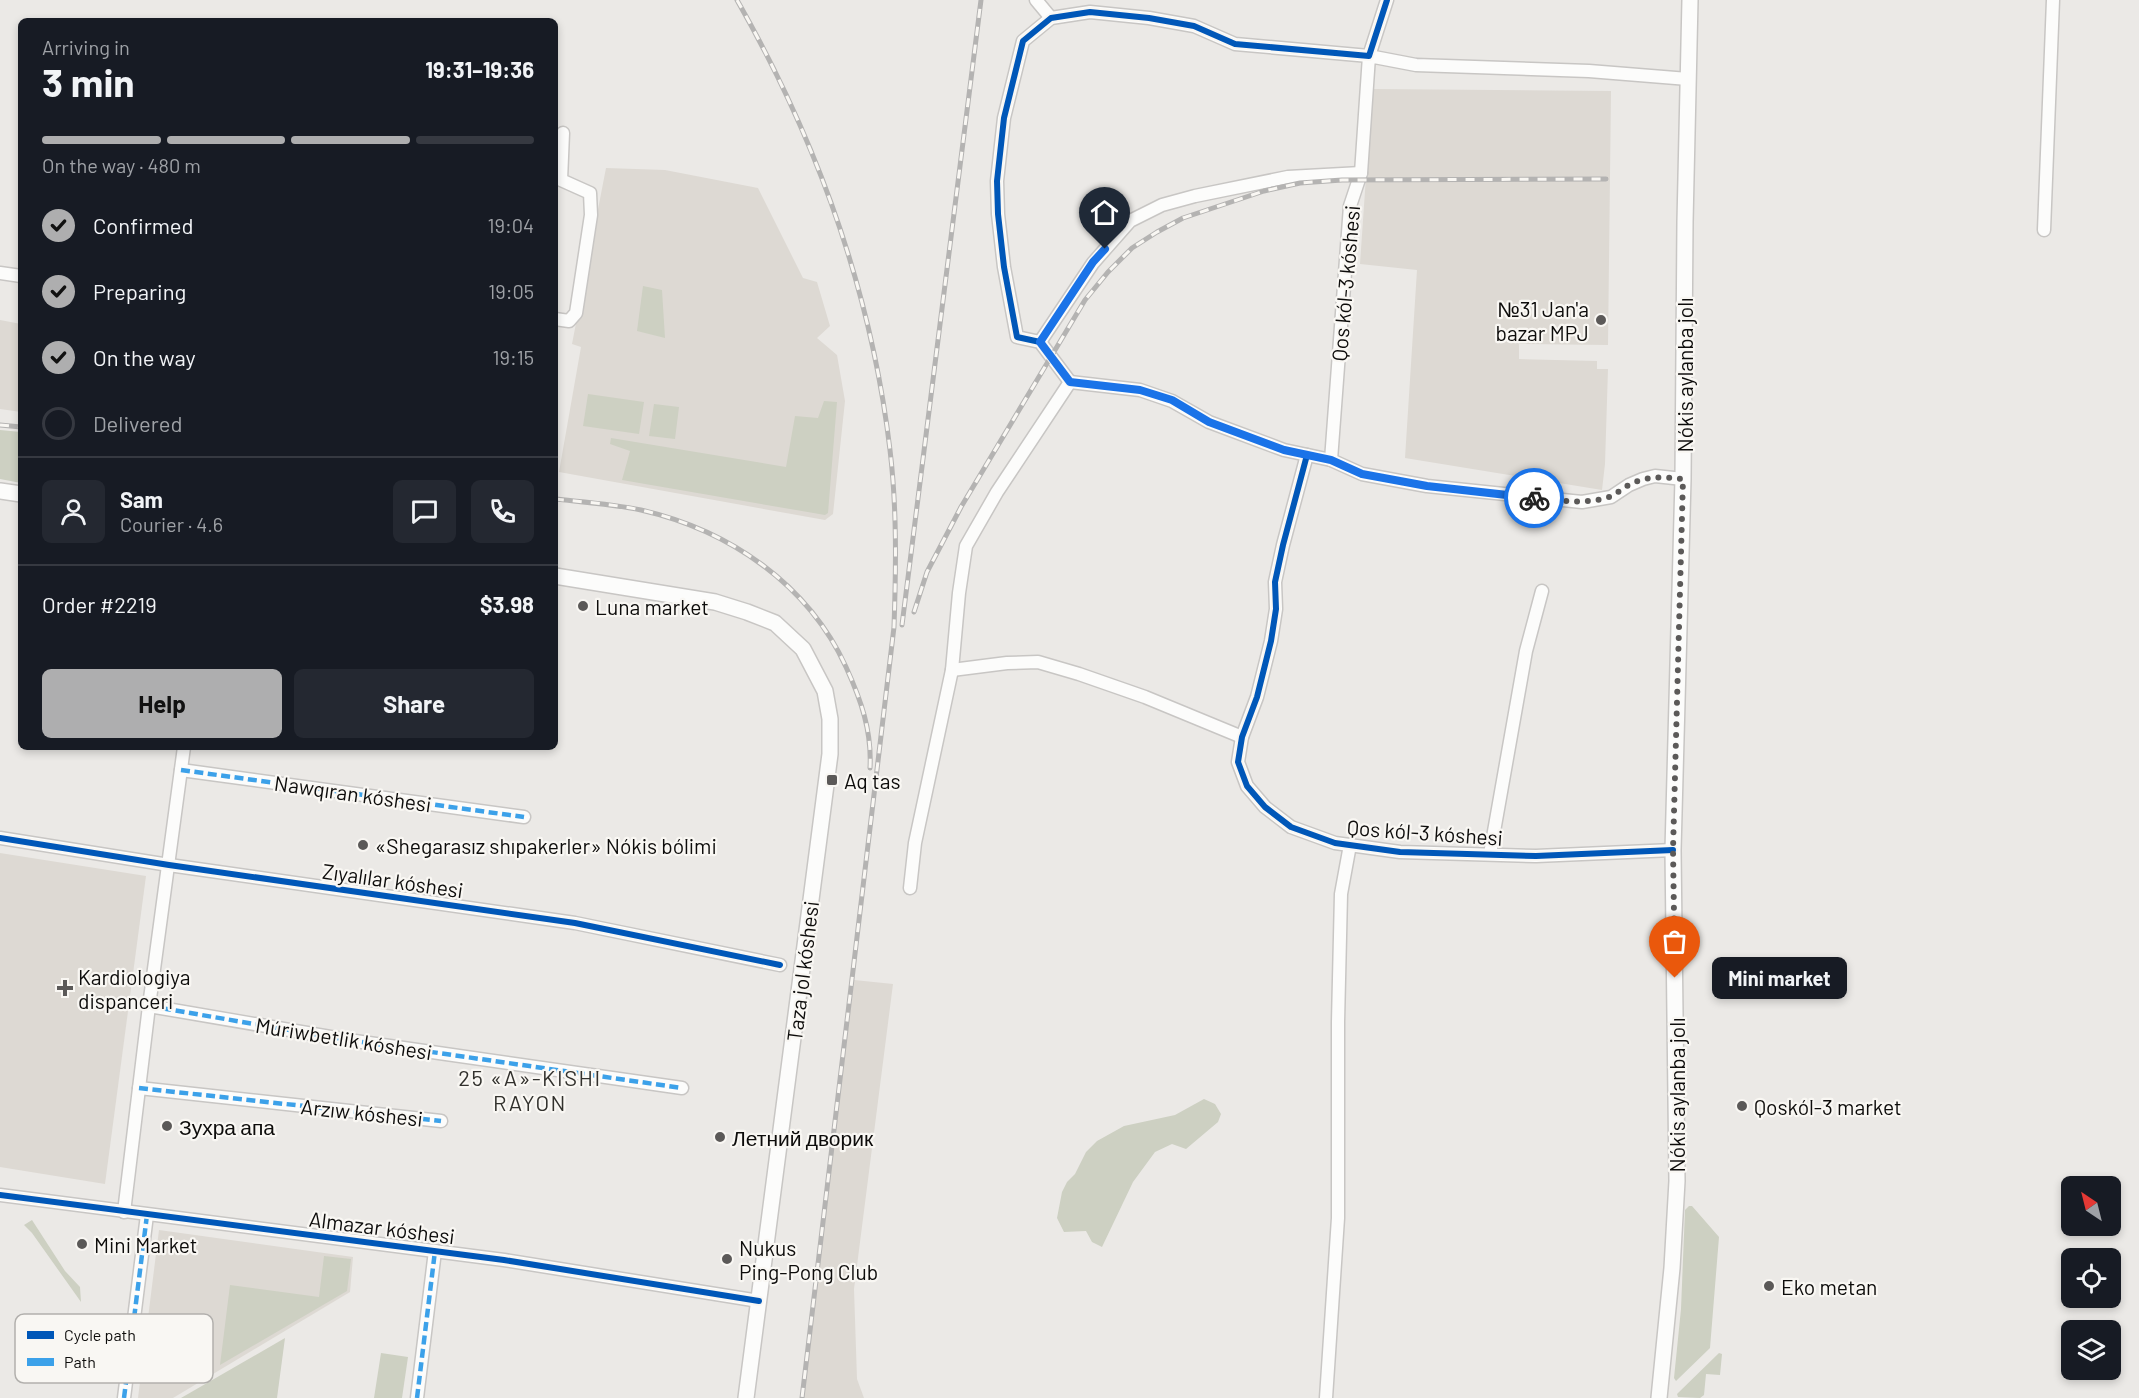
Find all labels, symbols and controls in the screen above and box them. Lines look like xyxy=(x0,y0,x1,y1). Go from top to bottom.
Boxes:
text: Arriving in xyxy=(42,35,130,59)
text: 19:31–19:36 xyxy=(425,56,534,82)
text: 3 min xyxy=(42,58,135,105)
text: On the way · 480 m xyxy=(42,153,201,177)
pin xyxy=(1079,187,1130,249)
icon: home xyxy=(1088,196,1121,229)
street label: Qos kól-3 kóshesi xyxy=(1326,204,1364,362)
icon: check xyxy=(42,209,75,242)
text: Confirmed xyxy=(93,212,193,238)
text: 19:04 xyxy=(487,213,534,237)
icon: check xyxy=(42,275,75,308)
text: Preparing xyxy=(93,278,186,304)
text: 19:05 xyxy=(488,279,534,303)
place label: №31 Jan'a bazar MPJ xyxy=(1496,296,1589,345)
street label: Nókis aylanba jolı xyxy=(1672,297,1697,453)
marker: №31 Jan'a bazar MPJ xyxy=(1594,313,1608,327)
icon: check xyxy=(42,341,75,374)
text: On the way xyxy=(93,344,196,370)
text: 19:15 xyxy=(493,345,534,369)
text: Delivered xyxy=(93,410,182,436)
courier xyxy=(1504,468,1564,528)
button: person xyxy=(42,480,105,543)
button: chat xyxy=(393,480,456,543)
button: phone xyxy=(471,480,534,543)
icon: bike xyxy=(1518,482,1551,515)
text: Sam xyxy=(120,486,163,512)
text: Courier · 4.6 xyxy=(120,512,223,536)
text: Order #2219 xyxy=(42,591,157,617)
text: $3.98 xyxy=(480,591,534,617)
place label: Luna market xyxy=(595,594,709,619)
marker: Luna market xyxy=(576,599,590,613)
button: Help xyxy=(42,669,282,738)
button: Share xyxy=(294,669,534,738)
place label: Aq tas xyxy=(844,768,901,793)
street label: Nawqıran kóshesi xyxy=(273,770,433,816)
marker: Aq tas xyxy=(825,773,839,787)
street label: Qos kól-3 kóshesi xyxy=(1346,814,1504,850)
place label: «Shegarasız shıpakerler» Nókis bólimi xyxy=(375,833,717,858)
marker: «Shegarasız shıpakerler» Nókis bólimi xyxy=(356,838,370,852)
street label: Zıyalılar kóshesi xyxy=(321,858,465,902)
street label: Taza jol kóshesi xyxy=(781,899,823,1043)
pin xyxy=(1649,916,1700,978)
icon: bag xyxy=(1658,925,1691,958)
callout: Mini market xyxy=(1711,957,1846,999)
place label: Kardiologiya dispanceri xyxy=(78,964,190,1013)
text: Mini market xyxy=(1728,966,1831,990)
marker: Kardiologiya dispanceri xyxy=(56,979,74,997)
street label: Múriwbetlik kóshesi xyxy=(254,1012,434,1064)
street label: Nókis aylanba jolı xyxy=(1664,1017,1689,1173)
district label: 25 «A»-KISHI RAYON xyxy=(458,1064,602,1115)
street label: Arzıw kóshesi xyxy=(300,1093,424,1131)
place label: Qoskól-3 market xyxy=(1754,1094,1902,1119)
marker: Qoskól-3 market xyxy=(1735,1099,1749,1113)
place label: Зухра апа xyxy=(179,1114,275,1139)
marker: Зухра апа xyxy=(160,1119,174,1133)
place label: Летний дворик xyxy=(732,1125,874,1150)
marker: Летний дворик xyxy=(713,1130,727,1144)
north arrow xyxy=(2061,1176,2121,1236)
map controls xyxy=(2061,1176,2121,1380)
street label: Almazar kóshesi xyxy=(308,1206,456,1248)
place label: Mini Market xyxy=(94,1232,197,1257)
place label: Nukus Ping-Pong Club xyxy=(739,1235,878,1284)
marker: Mini Market xyxy=(75,1237,89,1251)
button: locate xyxy=(2061,1248,2121,1308)
marker: Nukus Ping-Pong Club xyxy=(720,1252,734,1266)
place label: Eko metan xyxy=(1781,1274,1877,1299)
marker: Eko metan xyxy=(1762,1279,1776,1293)
legend xyxy=(15,1314,213,1383)
button: layers xyxy=(2061,1320,2121,1380)
text: Cycle path xyxy=(64,1325,136,1344)
text: Path xyxy=(64,1352,96,1371)

